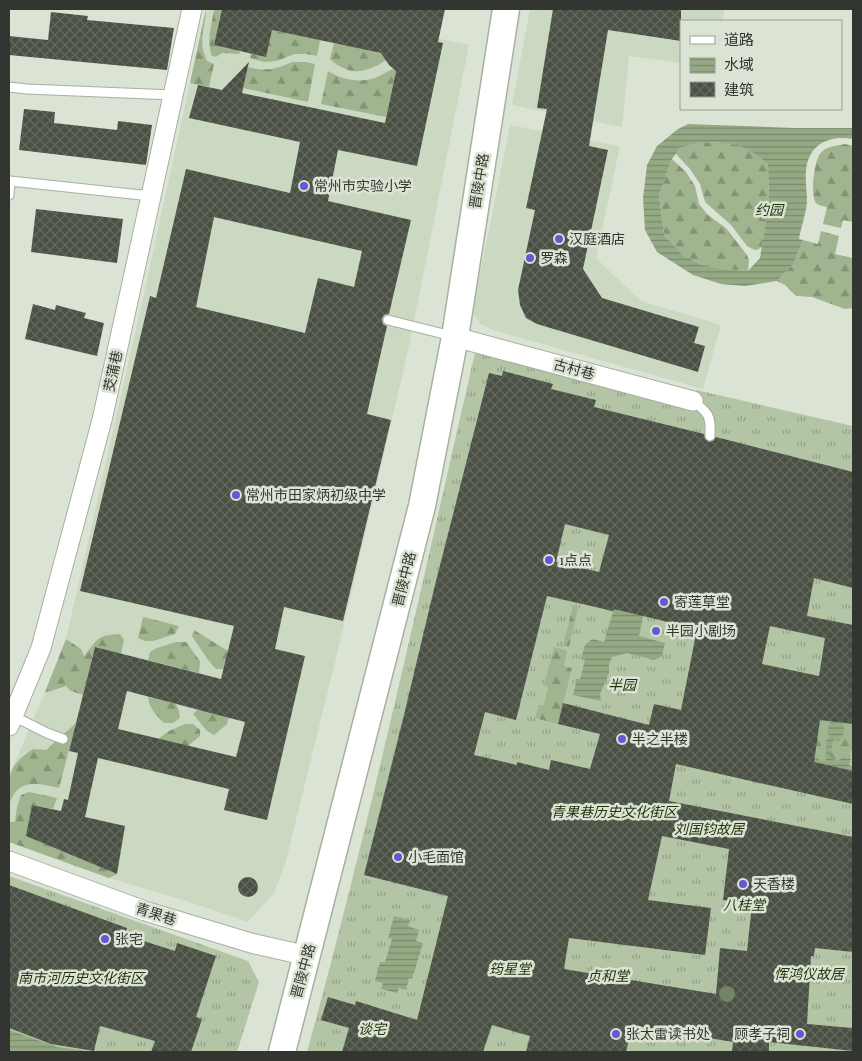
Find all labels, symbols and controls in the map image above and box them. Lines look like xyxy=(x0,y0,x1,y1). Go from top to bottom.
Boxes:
legend xyxy=(680,20,842,110)
text: 道路 xyxy=(724,29,754,49)
text: 水域 xyxy=(724,54,754,74)
text: 建筑 xyxy=(724,79,754,99)
street label: 晋陵中路 xyxy=(465,152,492,210)
place label: 常州市实验小学 xyxy=(314,176,412,195)
marker: 常州市实验小学 xyxy=(298,180,310,192)
park label: 约园 xyxy=(755,200,785,219)
place label: 汉庭酒店 xyxy=(569,229,625,248)
marker: 汉庭酒店 xyxy=(553,233,565,245)
place label: 罗森 xyxy=(540,248,568,267)
marker: 罗森 xyxy=(524,252,536,264)
street label: 茭蒲巷 xyxy=(99,348,126,393)
street label: 古村巷 xyxy=(551,354,597,383)
place label: 常州市田家炳初级中学 xyxy=(246,485,386,504)
marker: 常州市田家炳初级中学 xyxy=(230,489,242,501)
street label: 晋陵中路 xyxy=(388,549,420,608)
place label: 1点点 xyxy=(559,550,592,569)
marker: 1点点 xyxy=(543,554,555,566)
place label: 寄莲草堂 xyxy=(674,592,730,611)
marker: 寄莲草堂 xyxy=(658,596,670,608)
place label: 半园小剧场 xyxy=(666,621,736,640)
marker: 半园小剧场 xyxy=(650,625,662,637)
park label: 半园 xyxy=(608,675,638,694)
place label: 半之半楼 xyxy=(632,729,688,748)
marker: 半之半楼 xyxy=(616,733,628,745)
park label: 青果巷历史文化街区 xyxy=(551,802,679,821)
park label: 刘国钧故居 xyxy=(674,819,746,838)
place label: 小毛面馆 xyxy=(408,847,464,866)
marker: 小毛面馆 xyxy=(392,851,404,863)
place label: 天香楼 xyxy=(753,874,795,893)
marker: 天香楼 xyxy=(737,878,749,890)
park label: 八桂堂 xyxy=(723,895,767,914)
street label: 青果巷 xyxy=(133,898,179,929)
place label: 张宅 xyxy=(115,929,143,948)
marker: 张宅 xyxy=(99,933,111,945)
street label: 晋陵中路 xyxy=(286,941,319,1000)
park label: 筠星堂 xyxy=(489,959,533,978)
park label: 恽鸿仪故居 xyxy=(774,964,846,983)
park label: 贞和堂 xyxy=(587,966,631,985)
park label: 南市河历史文化街区 xyxy=(18,968,146,987)
park label: 谈宅 xyxy=(358,1019,388,1038)
place label: 张太雷读书处 xyxy=(626,1024,710,1043)
place label: 顾孝子祠 xyxy=(734,1024,790,1043)
marker: 张太雷读书处 xyxy=(610,1028,622,1040)
marker: 顾孝子祠 xyxy=(794,1028,806,1040)

